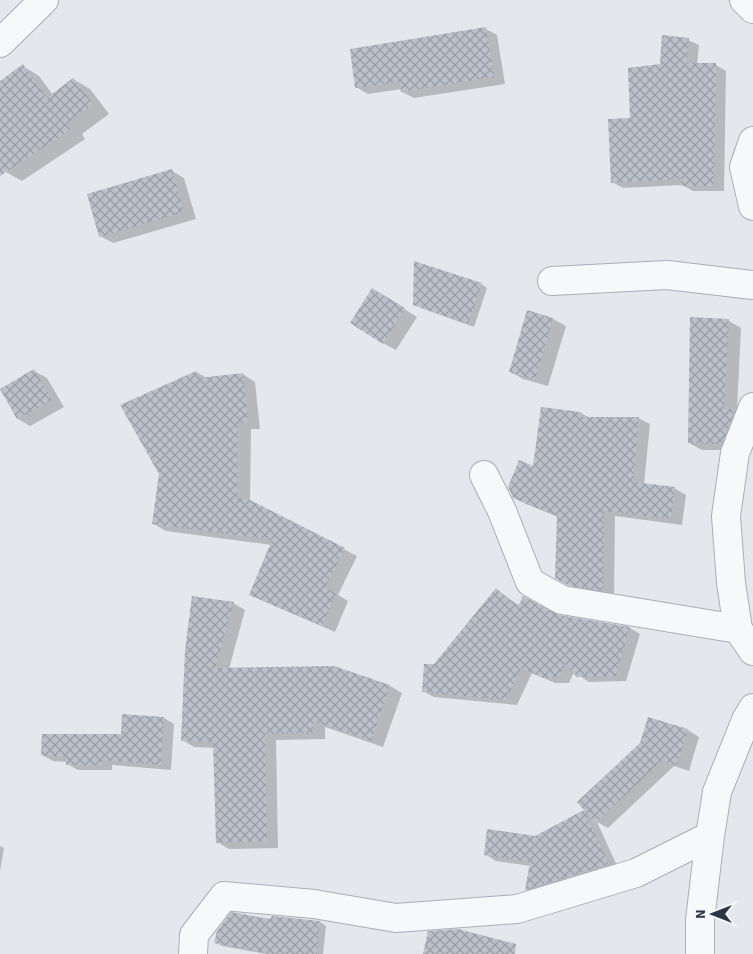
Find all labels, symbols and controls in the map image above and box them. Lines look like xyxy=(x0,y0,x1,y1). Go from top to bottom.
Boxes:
north arrow xyxy=(688,889,738,939)
text: N xyxy=(691,909,711,919)

